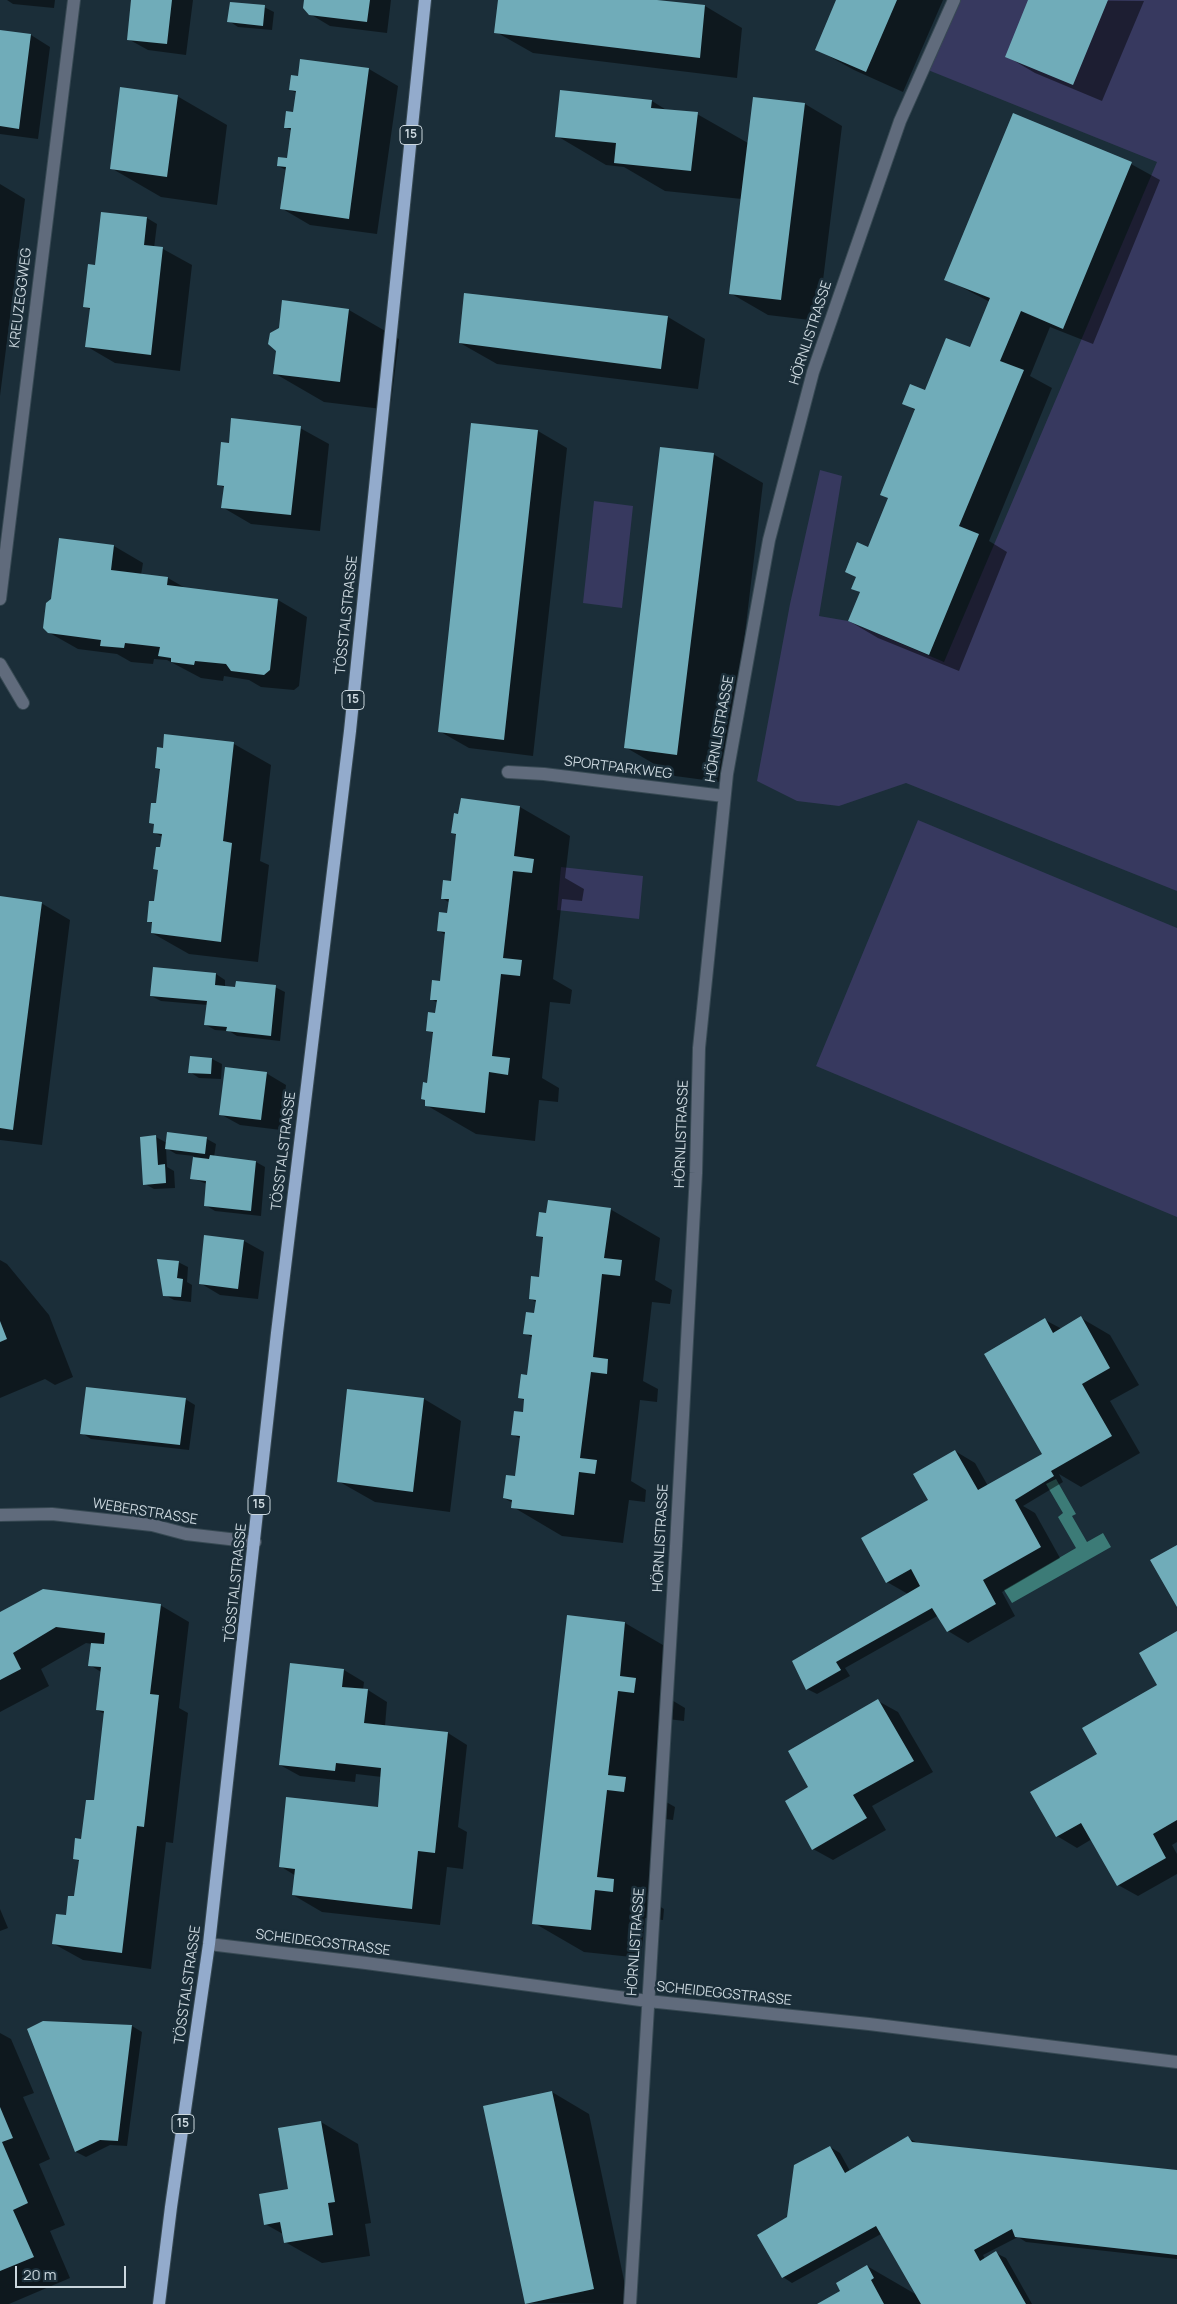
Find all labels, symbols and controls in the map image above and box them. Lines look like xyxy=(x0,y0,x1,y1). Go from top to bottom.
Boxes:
road number: 15 xyxy=(400,126,422,144)
street label: KREUZEGGWEG xyxy=(7,247,35,349)
street label: HÖRNLISTRASSE xyxy=(786,279,836,387)
street label: TÖSSTALSTRASSE xyxy=(332,555,362,675)
street label: HÖRNLISTRASSE xyxy=(702,674,738,784)
road number: 15 xyxy=(342,690,364,710)
street label: SPORTPARKWEG xyxy=(563,753,673,783)
street label: HÖRNLISTRASSE xyxy=(672,1080,692,1188)
street label: TÖSSTALSTRASSE xyxy=(268,1090,300,1212)
street label: HÖRNLISTRASSE xyxy=(650,1483,672,1593)
street label: WEBERSTRASSE xyxy=(91,1495,199,1529)
road number: 15 xyxy=(248,1496,270,1514)
street label: TÖSSTALSTRASSE xyxy=(221,1523,251,1643)
street label: HÖRNLISTRASSE xyxy=(624,1887,648,1997)
street label: TÖSSTALSTRASSE xyxy=(171,1924,205,2046)
street label: SCHEIDEGGSTRASSE xyxy=(254,1926,392,1960)
street label: SCHEIDEGGSTRASSE xyxy=(655,1979,793,2009)
road number: 15 xyxy=(172,2114,194,2134)
scale bar xyxy=(18,2256,129,2288)
text: 20 m xyxy=(23,2264,56,2285)

